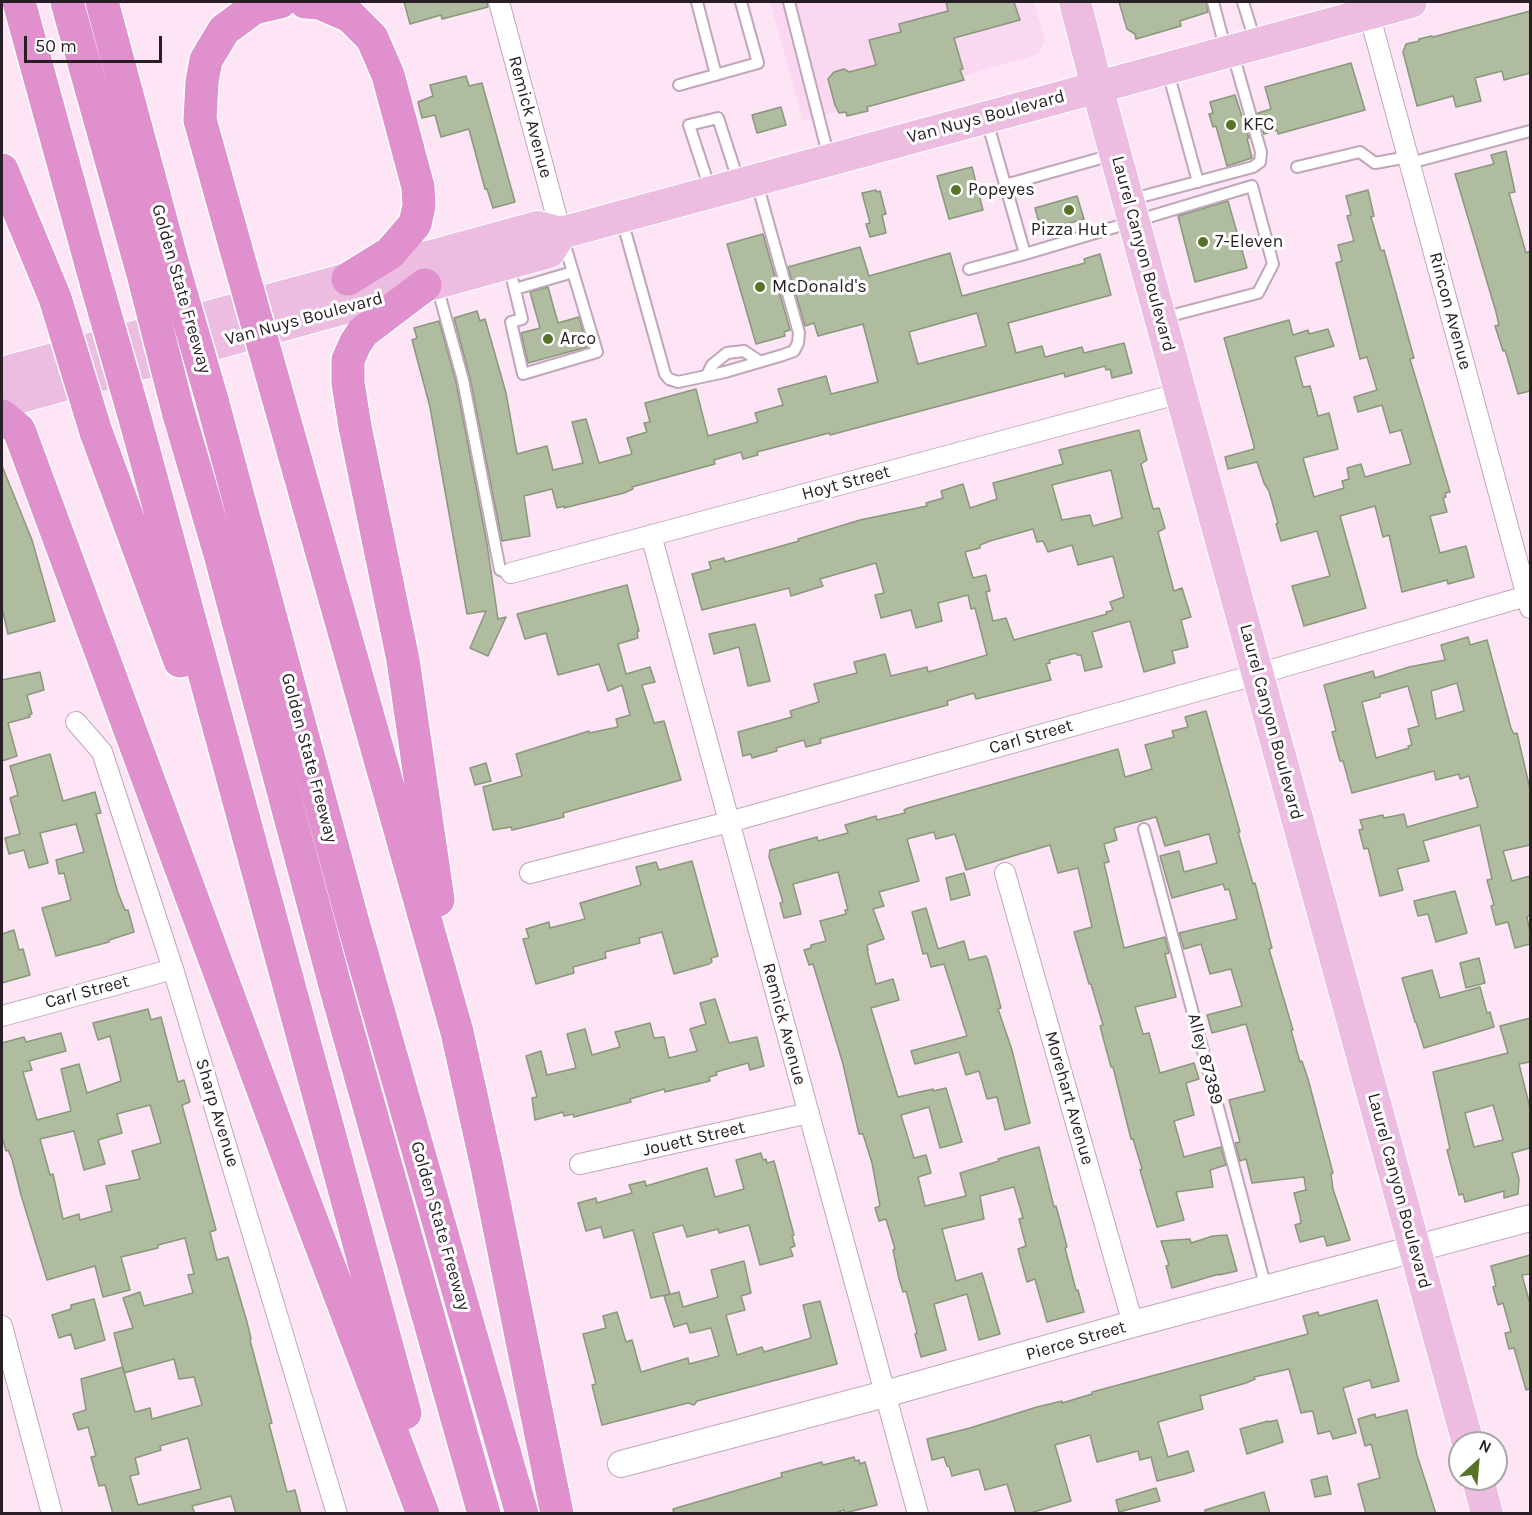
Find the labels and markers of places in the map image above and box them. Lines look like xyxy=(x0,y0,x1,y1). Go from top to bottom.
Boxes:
place label: KFC xyxy=(1243,114,1274,136)
marker: KFC xyxy=(1224,118,1238,132)
place label: Popeyes xyxy=(968,179,1035,201)
marker: Popeyes xyxy=(949,183,963,197)
marker: Pizza Hut xyxy=(1062,203,1076,217)
place label: Pizza Hut xyxy=(1031,219,1107,241)
place label: 7-Eleven xyxy=(1215,231,1283,253)
marker: 7-Eleven xyxy=(1196,235,1210,249)
place label: McDonald's xyxy=(772,276,867,298)
marker: McDonald's xyxy=(753,280,767,294)
place label: Arco xyxy=(560,328,596,350)
marker: Arco xyxy=(541,332,555,346)

